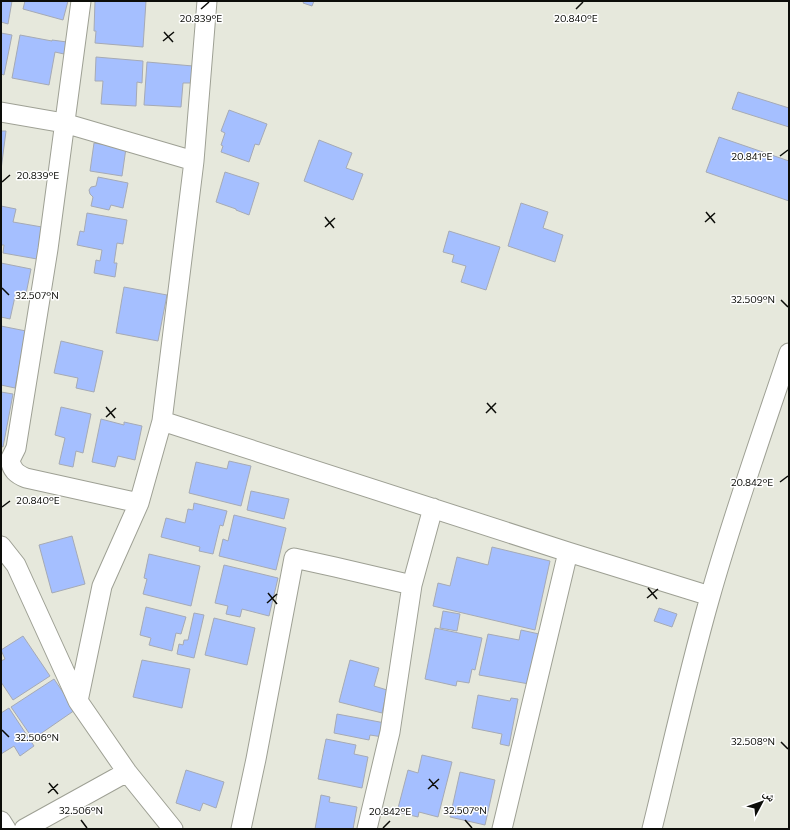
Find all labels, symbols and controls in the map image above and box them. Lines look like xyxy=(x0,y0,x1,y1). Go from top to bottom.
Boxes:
text: 20.839°E xyxy=(180,12,222,24)
text: 20.840°E xyxy=(554,12,598,24)
text: 20.841°E xyxy=(732,150,772,162)
text: 20.839°E xyxy=(17,169,59,181)
text: 32.507°N xyxy=(15,289,59,301)
text: 32.509°N xyxy=(731,293,775,305)
text: 20.842°E xyxy=(731,476,773,488)
text: 20.840°E xyxy=(16,494,60,506)
text: 32.506°N xyxy=(15,731,59,743)
text: 32.508°N xyxy=(731,735,775,747)
north arrow xyxy=(742,782,782,822)
text: ش xyxy=(760,786,779,805)
text: 32.506°N xyxy=(59,804,103,816)
text: 32.507°N xyxy=(443,804,487,816)
text: 20.842°E xyxy=(369,805,411,817)

